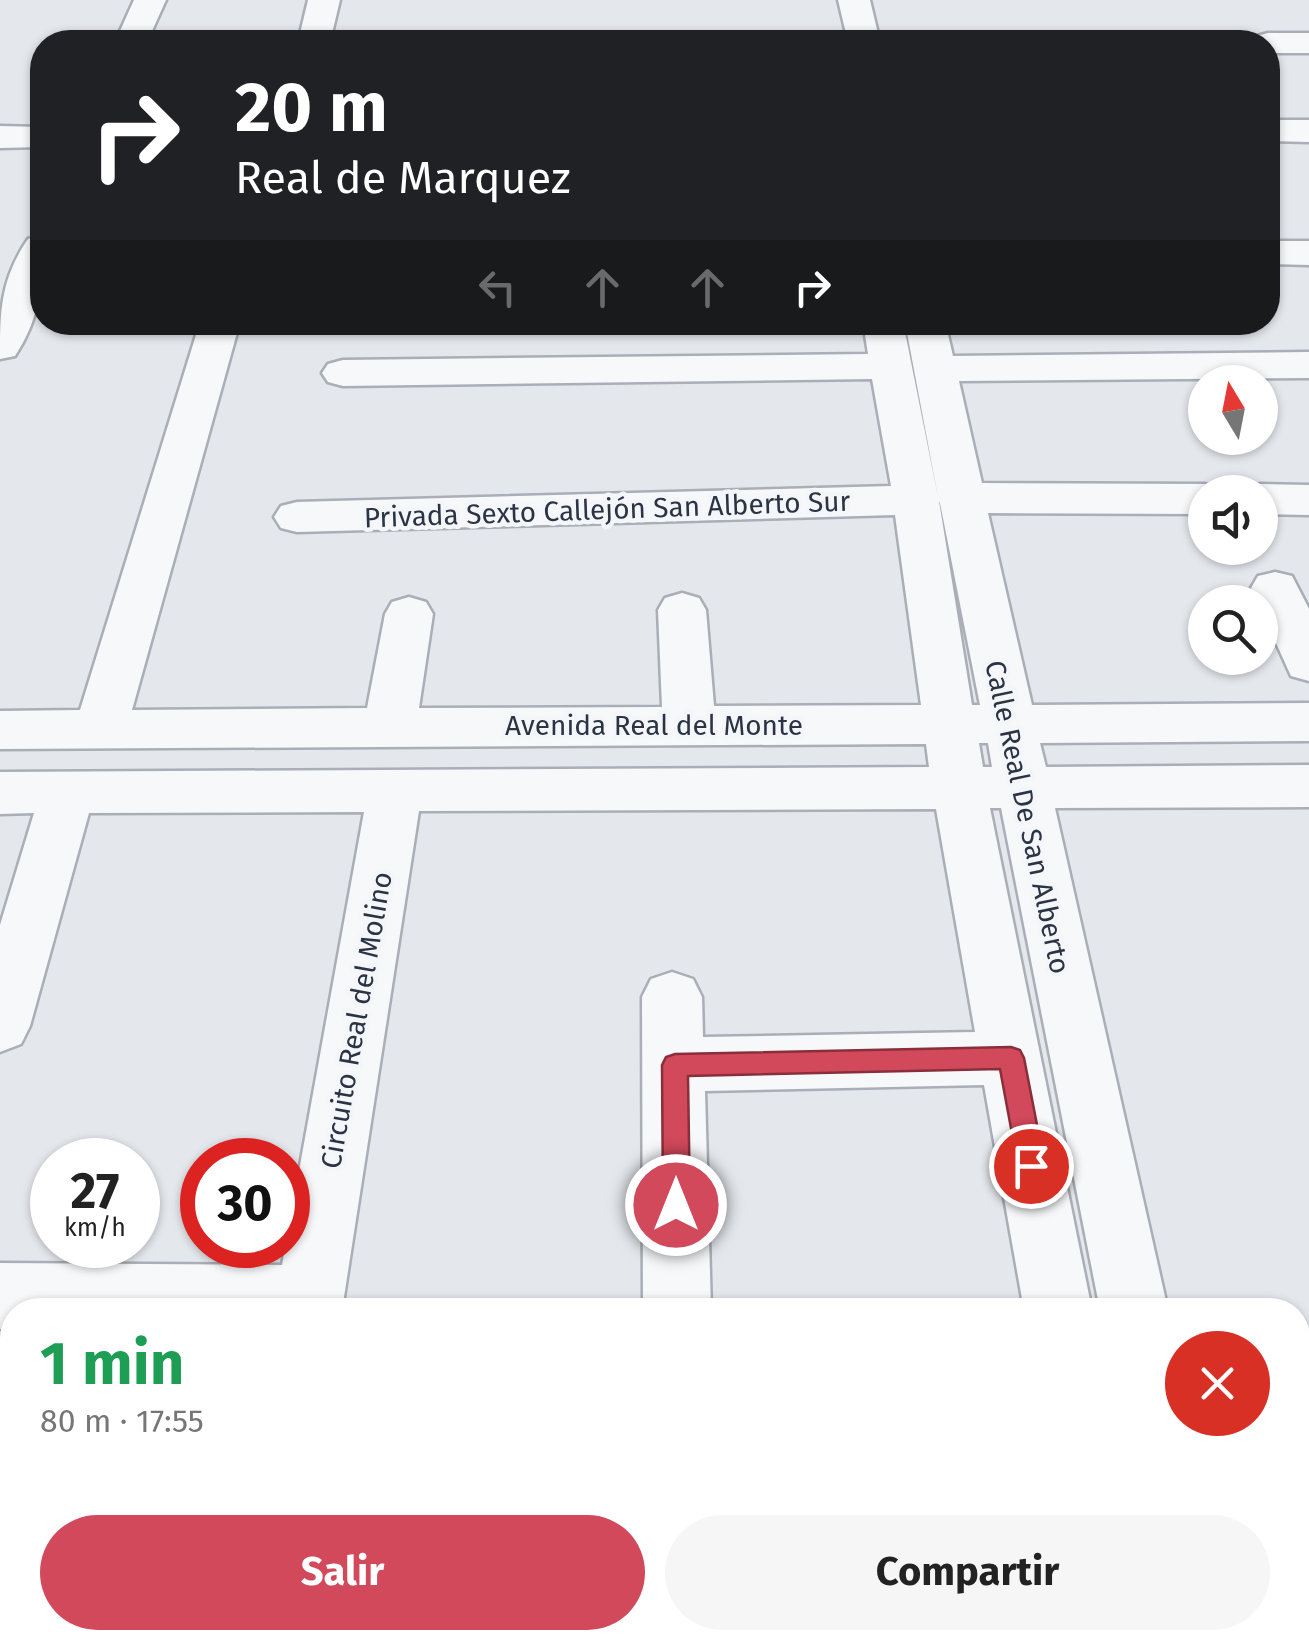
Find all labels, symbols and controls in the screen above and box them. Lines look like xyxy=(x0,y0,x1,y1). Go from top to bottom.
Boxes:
text: 20 m xyxy=(235,66,388,150)
icon: right xyxy=(70,70,200,200)
text: Real de Marquez xyxy=(235,151,571,205)
icon: left xyxy=(470,260,525,315)
icon: ahead xyxy=(575,260,630,315)
icon: ahead xyxy=(680,260,735,315)
icon: right xyxy=(785,260,840,315)
north arrow xyxy=(1188,365,1278,455)
map controls xyxy=(1188,365,1278,675)
button: sound xyxy=(1188,475,1278,565)
street label: Privada Sexto Callejón San Alberto Sur xyxy=(363,485,851,534)
button: search xyxy=(1188,585,1278,675)
street label: Calle Real De San Alberto xyxy=(978,657,1077,977)
street label: Avenida Real del Monte xyxy=(505,709,803,742)
street label: Circuito Real del Molino xyxy=(314,869,399,1171)
pin xyxy=(989,1124,1074,1209)
speed limit sign: 30 xyxy=(180,1138,310,1268)
icon: arrive xyxy=(1004,1139,1059,1194)
position arrow xyxy=(624,1153,728,1257)
text: 27 xyxy=(71,1161,119,1221)
text: km/h xyxy=(64,1213,126,1243)
text: 1 min xyxy=(40,1328,184,1400)
button: close xyxy=(1165,1331,1270,1436)
text: 80 m · 17:55 xyxy=(40,1402,204,1440)
button: Salir xyxy=(40,1515,645,1630)
button: Compartir xyxy=(665,1515,1270,1630)

